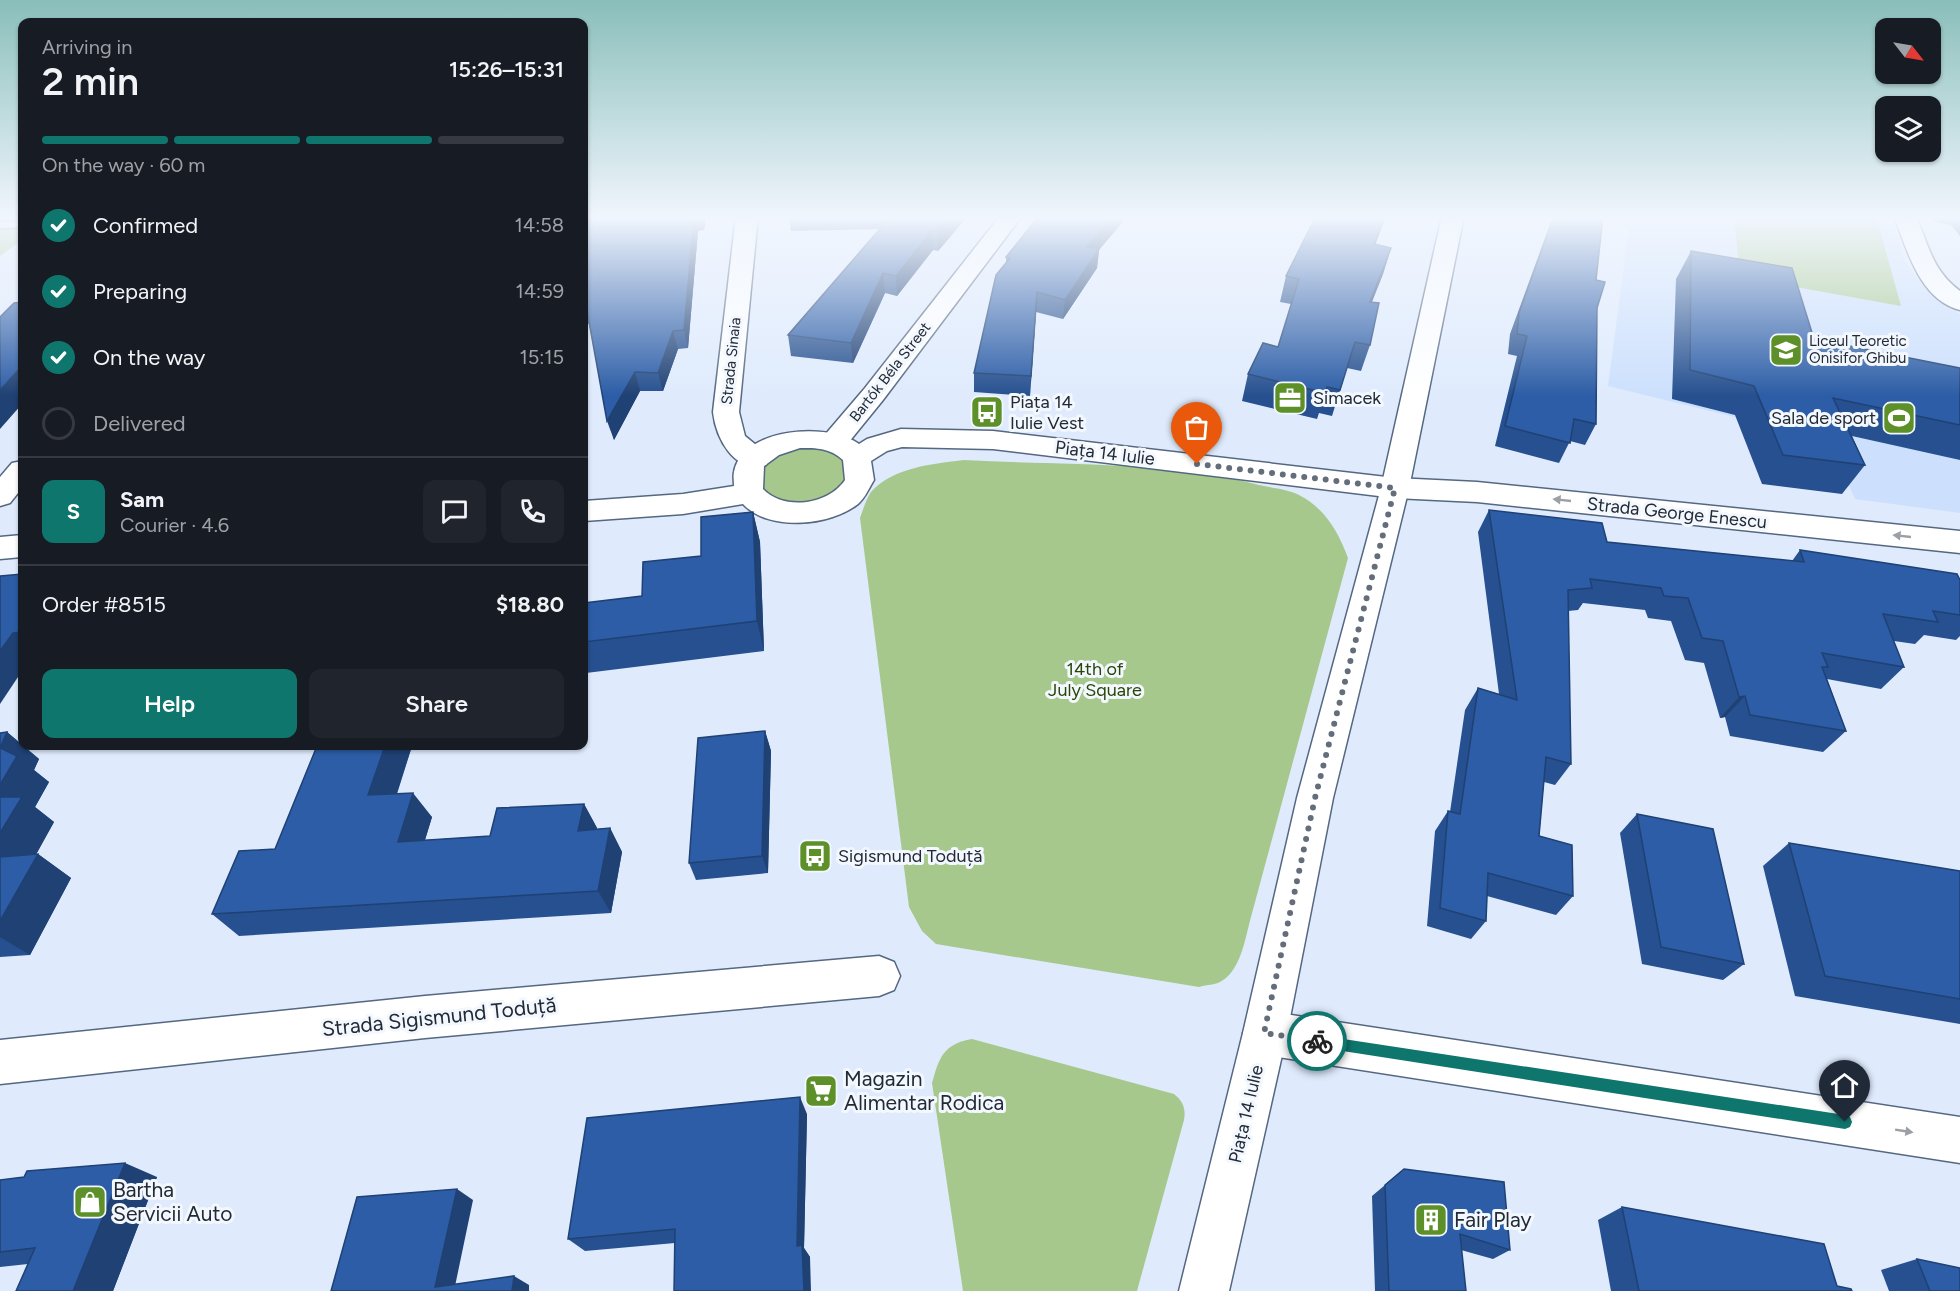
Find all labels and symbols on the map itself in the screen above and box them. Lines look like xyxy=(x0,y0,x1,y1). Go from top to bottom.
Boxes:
north arrow xyxy=(1875,18,1941,84)
street label: Strada Sinaia xyxy=(717,317,745,405)
street label: Bartók Béla Street xyxy=(846,318,935,425)
school or university icon: Liceul Teoretic Onisifor Ghibu xyxy=(1768,332,1804,368)
place label: Liceul Teoretic Onisifor Ghibu xyxy=(1809,332,1907,367)
office icon: Simacek xyxy=(1272,380,1308,416)
place label: Simacek xyxy=(1313,387,1381,409)
place label: Piața 14 Iulie Vest xyxy=(1010,391,1084,434)
bus stop icon: Piața 14 Iulie Vest xyxy=(969,394,1005,430)
sports icon: Sala de sport xyxy=(1881,400,1917,436)
pin xyxy=(1171,402,1222,464)
place label: Sala de sport xyxy=(1771,407,1876,429)
street label: Piața 14 Iulie xyxy=(1054,436,1156,470)
street label: Strada George Enescu xyxy=(1586,493,1768,533)
one-way arrow xyxy=(1552,496,1571,505)
one-way arrow xyxy=(1892,531,1911,541)
park label: 14th of July Square xyxy=(1048,658,1142,701)
bus stop icon: Sigismund Toduță xyxy=(797,838,833,874)
place label: Sigismund Toduță xyxy=(838,845,983,867)
street label: Strada Sigismund Toduță xyxy=(321,992,557,1041)
courier xyxy=(1287,1011,1347,1071)
pin xyxy=(1819,1060,1870,1122)
street label: Piața 14 Iulie xyxy=(1224,1063,1268,1165)
place label: Magazin Alimentar Rodica xyxy=(844,1066,1004,1115)
supermarket icon: Magazin Alimentar Rodica xyxy=(803,1073,839,1109)
one-way arrow xyxy=(1894,1127,1913,1136)
place label: Bartha Servicii Auto xyxy=(113,1177,233,1226)
shop icon: Bartha Servicii Auto xyxy=(72,1184,108,1220)
building icon: Fair Play xyxy=(1413,1202,1449,1238)
place label: Fair Play xyxy=(1454,1207,1532,1232)

